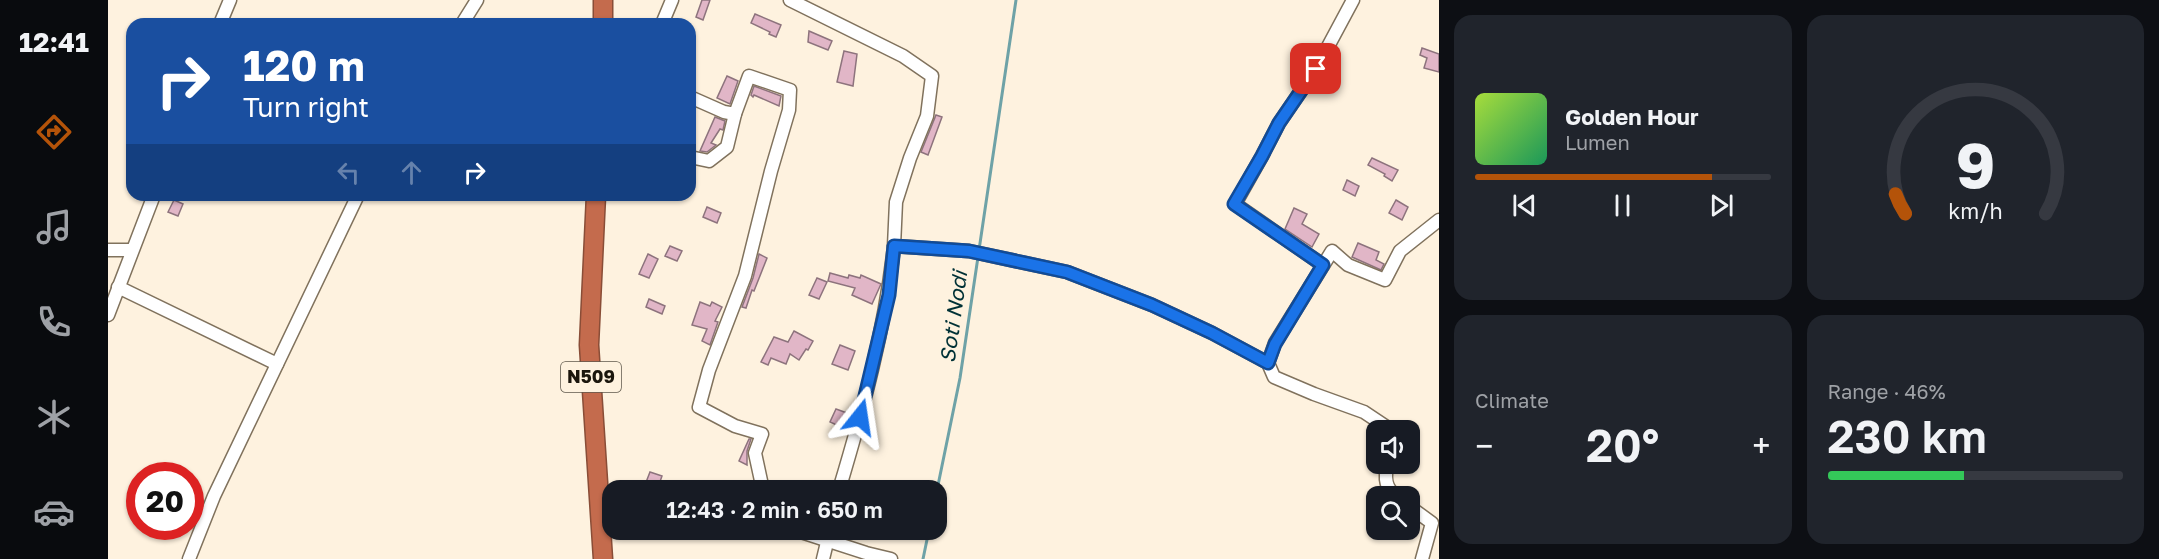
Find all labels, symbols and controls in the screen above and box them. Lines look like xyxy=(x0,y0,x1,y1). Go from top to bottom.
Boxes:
text: 12:41 xyxy=(19,26,89,58)
text: 120 m xyxy=(243,40,365,90)
icon: right xyxy=(144,42,222,120)
pin xyxy=(1290,43,1341,94)
icon: arrive xyxy=(1299,52,1332,85)
text: Turn right xyxy=(243,91,369,123)
text: Golden Hour xyxy=(1565,103,1699,130)
icon: directions xyxy=(33,111,75,153)
text: 9 xyxy=(1955,128,1995,203)
text: Lumen xyxy=(1565,130,1630,154)
icon: left xyxy=(332,156,365,189)
icon: ahead xyxy=(395,156,428,189)
icon: right xyxy=(458,156,491,189)
icon: previous xyxy=(1508,189,1541,222)
icon: pause xyxy=(1606,189,1639,222)
icon: next xyxy=(1705,189,1738,222)
text: km/h xyxy=(1948,199,2003,225)
icon: music xyxy=(33,206,75,248)
water label: Soti Nodi xyxy=(934,267,973,364)
icon: phone xyxy=(33,301,75,343)
road number: N509 xyxy=(561,362,621,392)
text: Range · 46% xyxy=(1828,379,1946,403)
position arrow xyxy=(828,385,892,449)
text: Climate xyxy=(1475,388,1549,412)
icon: climate xyxy=(33,396,75,438)
text: 230 km xyxy=(1828,409,1987,463)
text: 20° xyxy=(1586,418,1659,472)
map controls xyxy=(1366,420,1420,540)
button: sound xyxy=(1366,420,1420,474)
text: − xyxy=(1475,426,1493,465)
text: + xyxy=(1752,426,1770,465)
speed limit sign: 20 xyxy=(126,462,204,540)
button: search xyxy=(1366,486,1420,540)
icon: car xyxy=(33,491,75,533)
text: 12:43 · 2 min · 650 m xyxy=(666,496,883,523)

